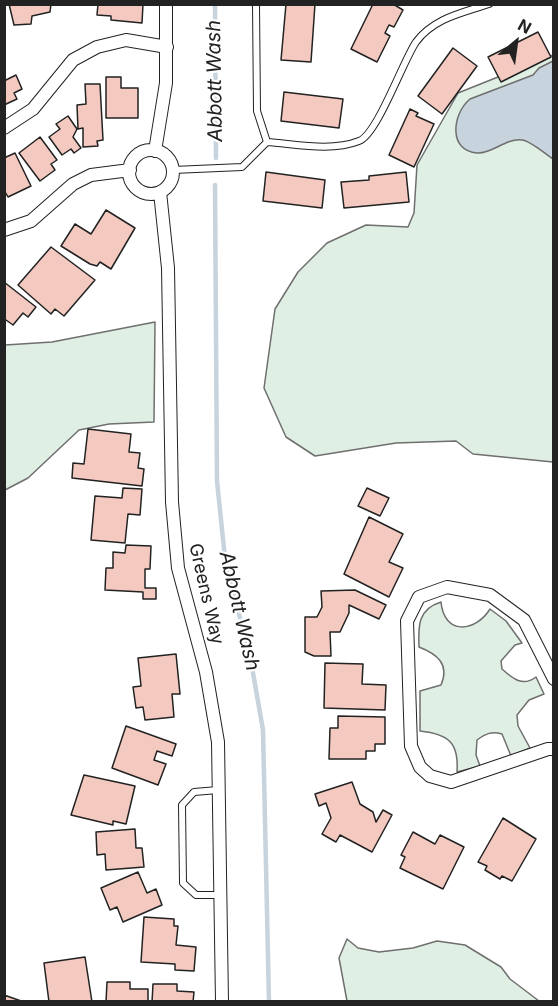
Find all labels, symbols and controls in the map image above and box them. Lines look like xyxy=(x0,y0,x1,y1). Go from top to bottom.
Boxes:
north arrow xyxy=(486,12,546,72)
text: N xyxy=(515,15,535,38)
water label: Abbott Wash xyxy=(202,20,228,142)
street label: Greens Way xyxy=(184,541,228,647)
water label: Abbott Wash xyxy=(214,549,264,673)

